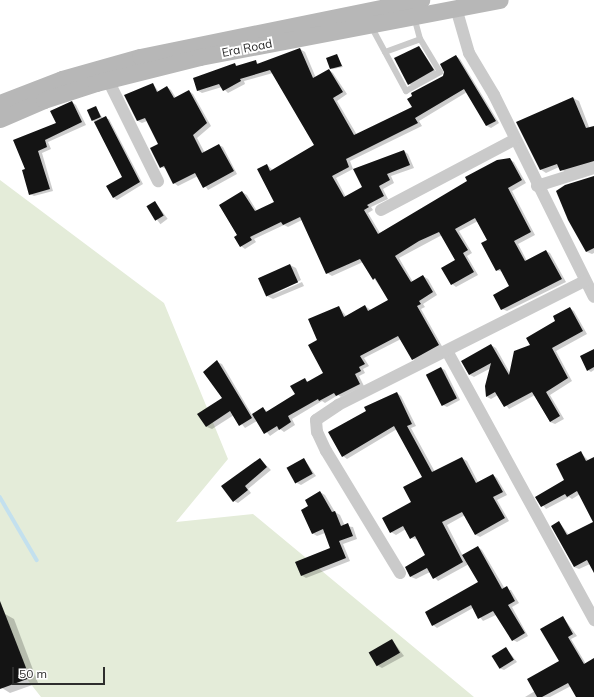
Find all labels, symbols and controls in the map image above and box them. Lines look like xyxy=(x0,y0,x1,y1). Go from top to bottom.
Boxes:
street label: Era Road xyxy=(221,36,273,60)
scale bar xyxy=(14,659,107,685)
text: 50 m xyxy=(19,666,47,681)

